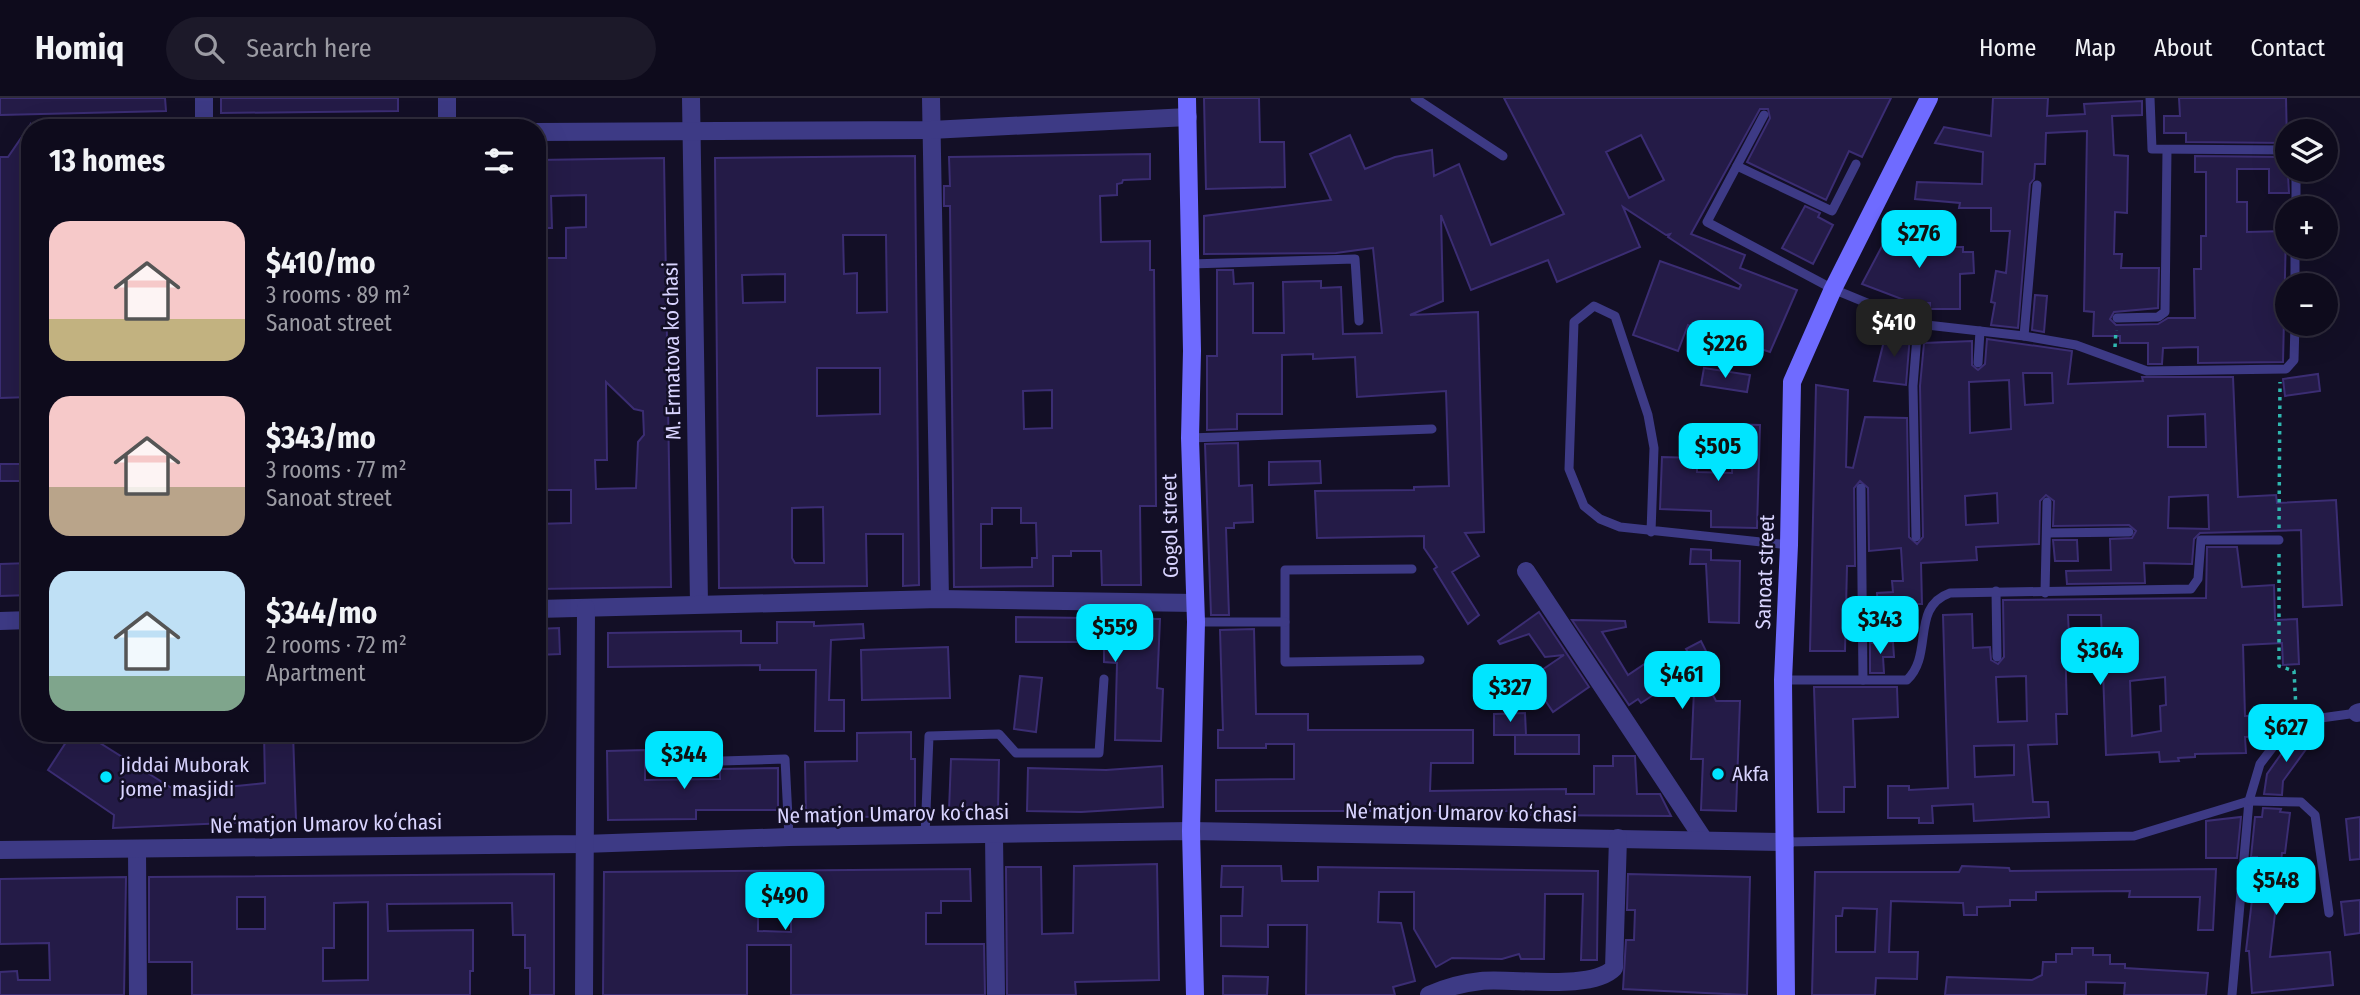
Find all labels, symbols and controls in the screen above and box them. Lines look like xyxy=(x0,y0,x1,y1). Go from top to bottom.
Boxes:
search box xyxy=(166,17,656,80)
text: Homiq xyxy=(35,28,124,68)
icon: search xyxy=(190,29,228,67)
text: Search here xyxy=(246,33,371,64)
text: Home xyxy=(1979,34,2036,62)
text: Map xyxy=(2074,34,2116,62)
text: About xyxy=(2154,34,2212,62)
text: Contact xyxy=(2250,34,2325,62)
map controls xyxy=(2275,119,2338,336)
button: layers xyxy=(2275,119,2338,182)
icon: filters xyxy=(480,142,518,180)
text: 13 homes xyxy=(49,143,165,179)
button: + xyxy=(2275,196,2338,259)
pin: $276 xyxy=(1878,211,1960,270)
text: $276 xyxy=(1897,219,1941,247)
text: $410/mo xyxy=(266,245,375,281)
icon: home xyxy=(105,249,189,333)
street label: M. Ermatova koʻchasi xyxy=(657,262,687,440)
button: − xyxy=(2275,273,2338,336)
text: 3 rooms · 89 m² xyxy=(266,281,410,309)
pin: $410 xyxy=(1853,300,1935,359)
text: $410 xyxy=(1872,308,1916,336)
text: Sanoat street xyxy=(266,309,392,337)
pin: $226 xyxy=(1684,320,1766,380)
text: $226 xyxy=(1703,329,1747,357)
text: $343/mo xyxy=(266,420,376,456)
icon: home xyxy=(105,424,189,508)
pin: $505 xyxy=(1677,424,1759,483)
text: $505 xyxy=(1695,432,1741,460)
text: 3 rooms · 77 m² xyxy=(266,456,407,484)
street label: Gogol street xyxy=(1156,473,1184,578)
text: Sanoat street xyxy=(266,484,392,512)
street label: Sanoat street xyxy=(1750,514,1780,630)
text: $344/mo xyxy=(266,595,377,631)
pin: $343 xyxy=(1839,596,1921,656)
icon: home xyxy=(105,599,189,683)
pin: $559 xyxy=(1074,604,1156,664)
text: $343 xyxy=(1858,605,1902,633)
text: $559 xyxy=(1092,613,1138,641)
pin: $364 xyxy=(2059,628,2141,687)
text: 2 rooms · 72 m² xyxy=(266,631,407,659)
text: $364 xyxy=(2077,636,2123,664)
pin: $461 xyxy=(1641,652,1723,711)
text: Apartment xyxy=(266,659,366,687)
text: $461 xyxy=(1660,660,1704,688)
pin: $327 xyxy=(1469,664,1551,724)
text: $327 xyxy=(1489,673,1531,701)
pin: $627 xyxy=(2245,704,2327,764)
text: $627 xyxy=(2264,713,2308,741)
pin: $344 xyxy=(643,732,725,791)
text: $344 xyxy=(661,740,707,768)
place label: Jiddai Muborak jome' masjidi xyxy=(119,752,249,802)
place label: Akfa xyxy=(1732,761,1769,787)
marker: Akfa xyxy=(1710,766,1726,782)
marker: Jiddai Muborak jome' masjidi xyxy=(98,769,114,785)
street label: Neʻmatjon Umarov koʻchasi xyxy=(1345,798,1577,828)
street label: Neʻmatjon Umarov koʻchasi xyxy=(777,799,1009,829)
street label: Neʻmatjon Umarov koʻchasi xyxy=(210,809,442,839)
pin: $548 xyxy=(2235,858,2317,917)
text: $548 xyxy=(2253,866,2299,894)
pin: $490 xyxy=(744,872,826,932)
text: $490 xyxy=(761,881,809,909)

